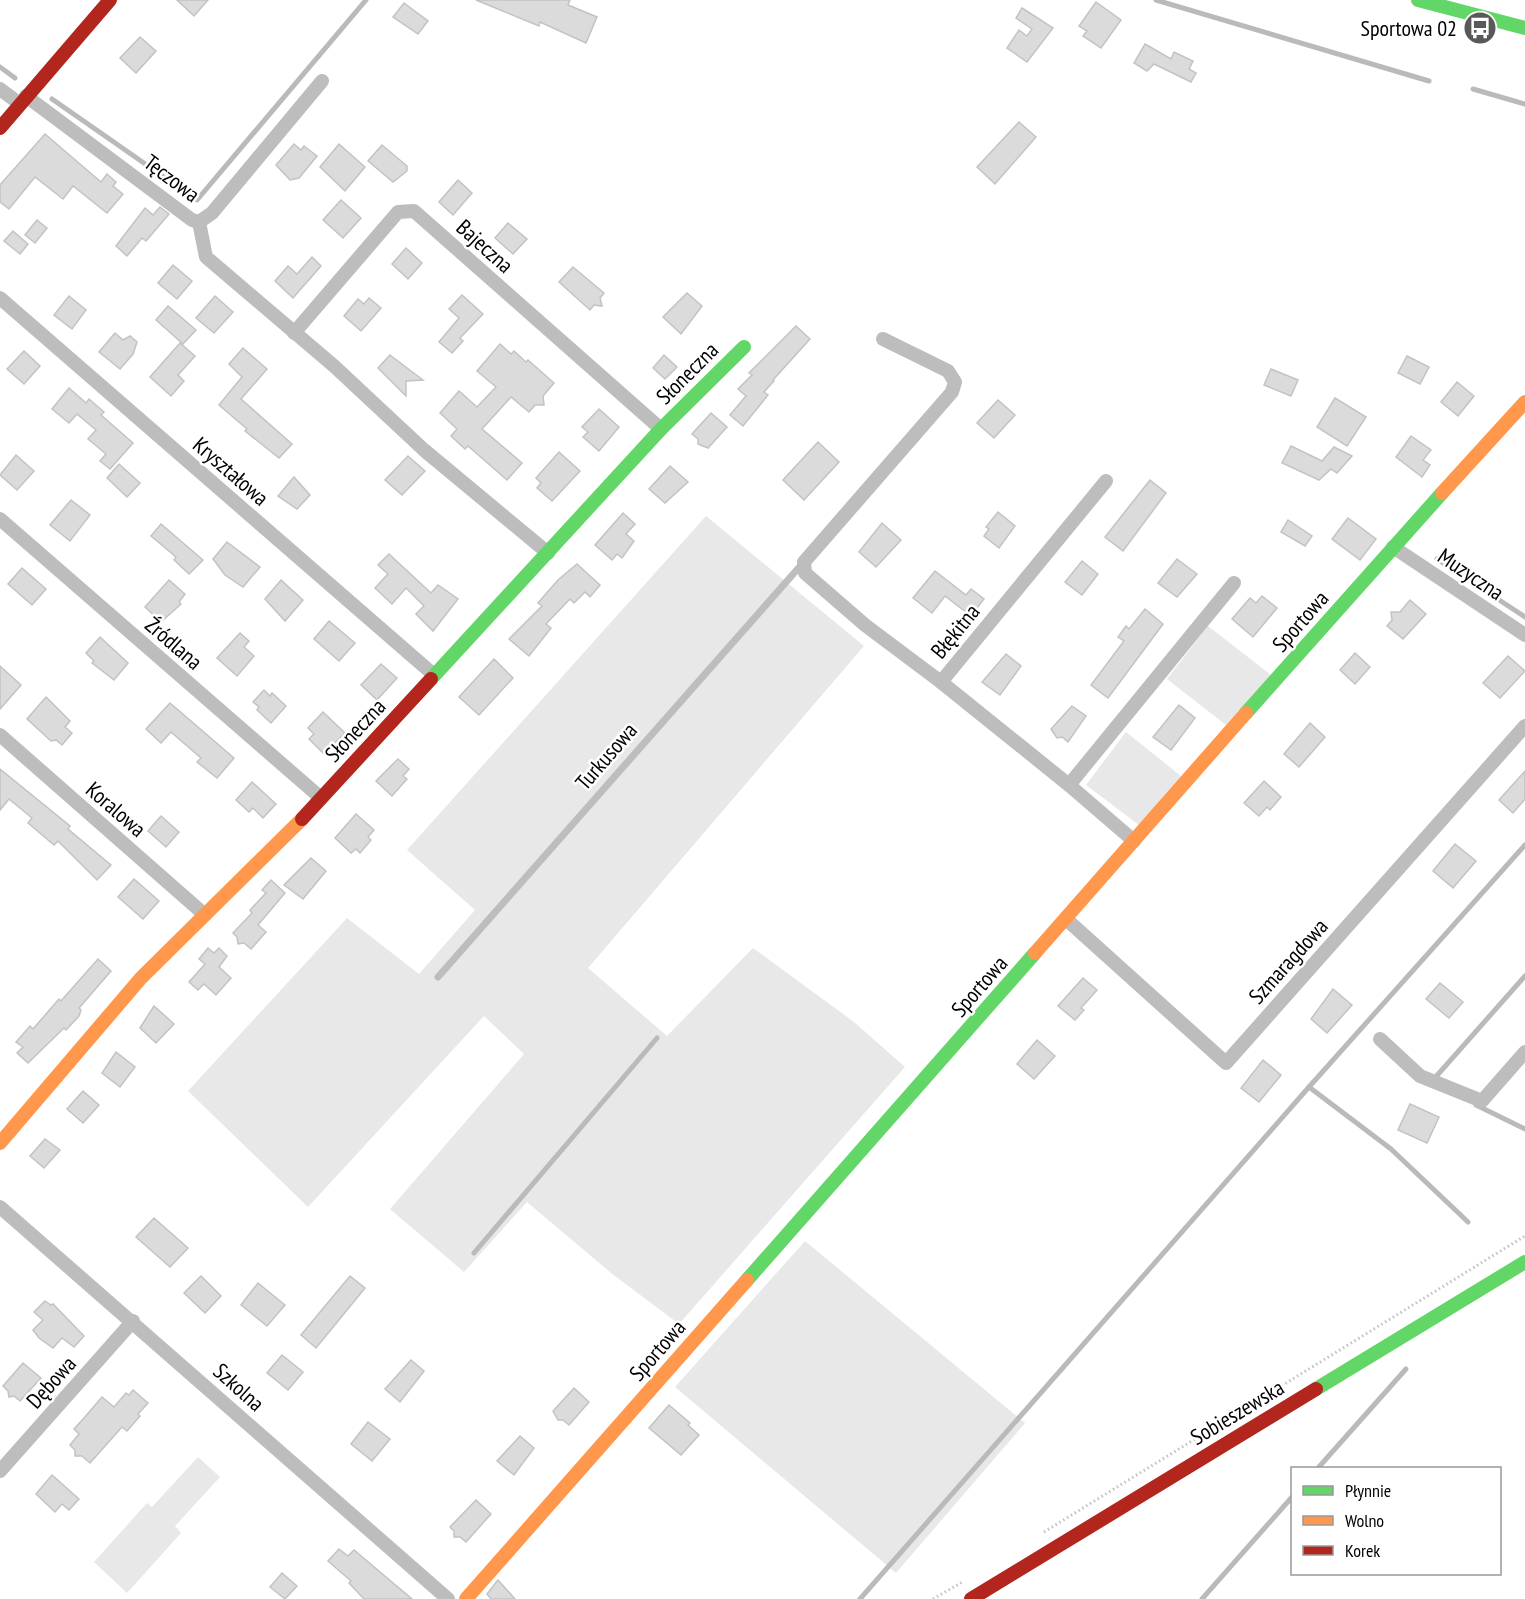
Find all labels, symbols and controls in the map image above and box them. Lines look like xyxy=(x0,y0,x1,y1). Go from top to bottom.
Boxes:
bus stop icon: Sportowa 02 xyxy=(1462,10,1498,46)
place label: Sportowa 02 xyxy=(1361,14,1457,42)
street label: Tęczowa xyxy=(139,148,205,208)
street label: Bajeczna xyxy=(451,213,519,279)
street label: Słoneczna xyxy=(650,336,724,410)
street label: Kryształowa xyxy=(187,431,275,511)
street label: Muzyczna xyxy=(1433,542,1509,606)
street label: Sportowa xyxy=(1266,585,1334,657)
street label: Błękitna xyxy=(925,598,985,664)
street label: Źródlana xyxy=(140,611,208,675)
street label: Słoneczna xyxy=(319,692,391,768)
street label: Turkusowa xyxy=(569,717,643,795)
street label: Koralowa xyxy=(80,775,152,843)
street label: Szmaragdowa xyxy=(1242,912,1334,1010)
street label: Sportowa xyxy=(945,950,1013,1022)
street label: Sportowa xyxy=(623,1314,691,1386)
street label: Dębowa xyxy=(20,1350,82,1414)
street label: Szkolna xyxy=(208,1357,270,1417)
street label: Sobieszewska xyxy=(1185,1373,1289,1451)
legend xyxy=(1291,1467,1501,1575)
text: Płynnie xyxy=(1345,1479,1391,1502)
text: Wolno xyxy=(1345,1509,1384,1532)
text: Korek xyxy=(1345,1539,1380,1562)

